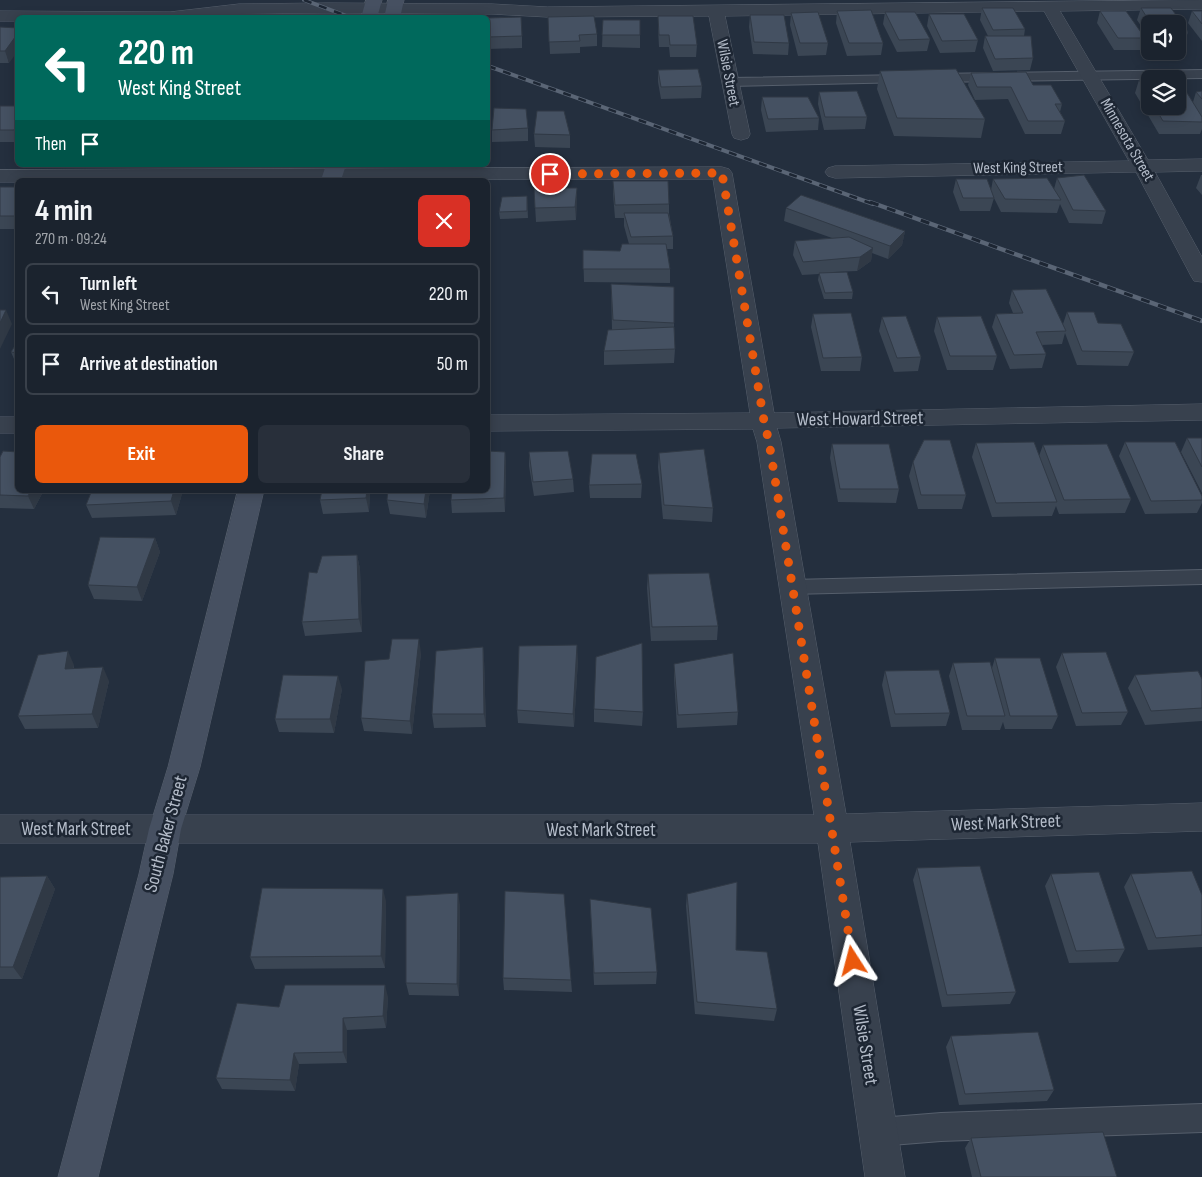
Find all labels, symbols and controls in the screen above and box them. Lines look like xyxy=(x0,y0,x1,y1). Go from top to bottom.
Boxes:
map controls xyxy=(1141,15,1186,115)
button: sound xyxy=(1141,15,1186,60)
text: 220 m xyxy=(118,32,194,75)
icon: left xyxy=(35,35,100,100)
street label: Wilsie Street xyxy=(712,38,744,108)
button: layers xyxy=(1141,70,1186,115)
text: West King Street xyxy=(118,75,241,102)
street label: Minnesota Street xyxy=(1096,95,1158,185)
icon: arrive xyxy=(76,130,104,158)
text: Then xyxy=(35,133,66,156)
pin xyxy=(529,153,571,195)
street label: West King Street xyxy=(973,158,1063,178)
icon: arrive xyxy=(536,160,564,188)
text: 4 min xyxy=(35,193,93,229)
button: close xyxy=(418,195,470,247)
text: 270 m · 09:24 xyxy=(35,230,107,249)
text: Turn left xyxy=(80,273,137,296)
icon: left xyxy=(37,280,65,308)
text: 220 m xyxy=(429,283,468,306)
text: West King Street xyxy=(80,296,170,315)
icon: arrive xyxy=(37,350,65,378)
text: Arrive at destination xyxy=(80,353,218,376)
text: 50 m xyxy=(437,353,468,376)
street label: West Howard Street xyxy=(796,406,924,432)
button: Exit xyxy=(35,425,248,483)
button: Share xyxy=(258,425,470,483)
street label: South Baker Street xyxy=(139,773,193,895)
street label: West Mark Street xyxy=(951,810,1061,836)
street label: West Mark Street xyxy=(21,818,131,841)
street label: West Mark Street xyxy=(546,819,656,842)
position arrow xyxy=(826,934,878,986)
street label: Wilsie Street xyxy=(847,1003,883,1087)

